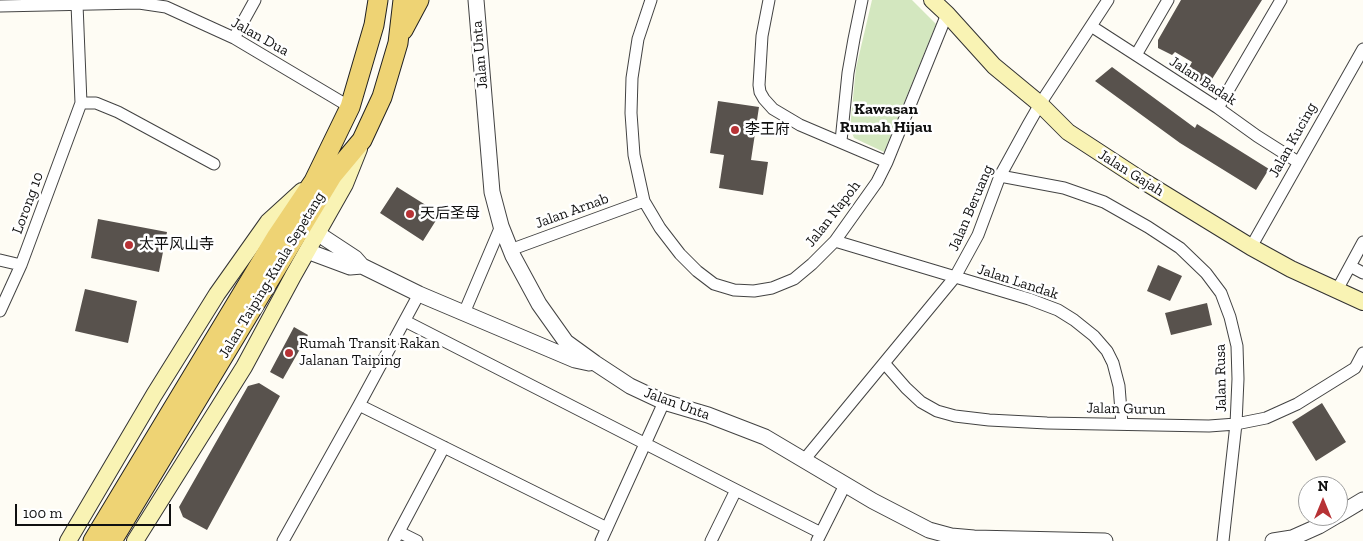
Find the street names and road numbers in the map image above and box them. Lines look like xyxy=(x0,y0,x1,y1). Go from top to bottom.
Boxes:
street label: Jalan Dua xyxy=(228,14,292,60)
street label: Jalan Unta xyxy=(468,20,492,90)
street label: Jalan Badak xyxy=(1166,53,1240,109)
street label: Jalan Kucing xyxy=(1265,99,1321,181)
street label: Jalan Gajah xyxy=(1095,146,1167,200)
street label: Jalan Beruang xyxy=(945,162,997,254)
street label: Lorong 10 xyxy=(9,170,47,236)
street label: Jalan Napoh xyxy=(802,177,864,251)
street label: Jalan Taiping-Kuala Sepetang xyxy=(215,189,329,361)
street label: Jalan Arnab xyxy=(533,189,611,233)
street label: Jalan Landak xyxy=(975,260,1061,304)
street label: Jalan Rusa xyxy=(1211,344,1231,412)
street label: Jalan Unta xyxy=(642,384,712,424)
street label: Jalan Gurun xyxy=(1086,399,1166,419)

